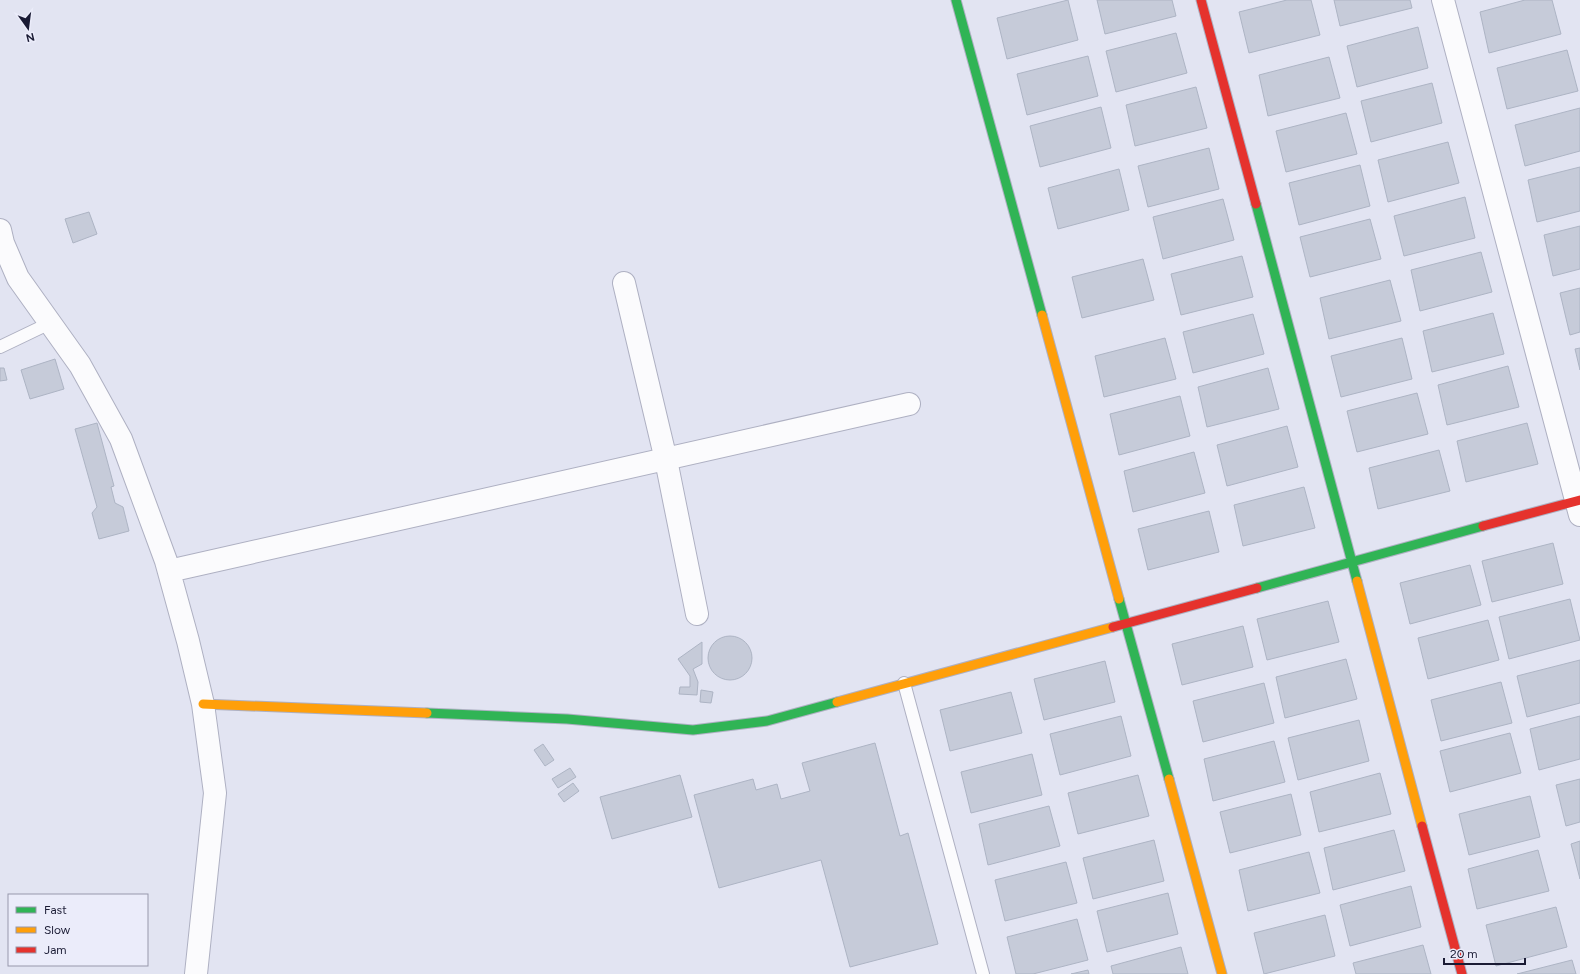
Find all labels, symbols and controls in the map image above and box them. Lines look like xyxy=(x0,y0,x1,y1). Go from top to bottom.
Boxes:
north arrow xyxy=(8,8,48,48)
text: N xyxy=(25,30,36,45)
legend xyxy=(8,894,148,966)
text: Fast xyxy=(44,903,67,917)
text: Slow xyxy=(44,923,71,937)
scale bar xyxy=(1444,940,1525,966)
text: Jam xyxy=(44,943,67,957)
text: 20 m xyxy=(1450,947,1478,961)

